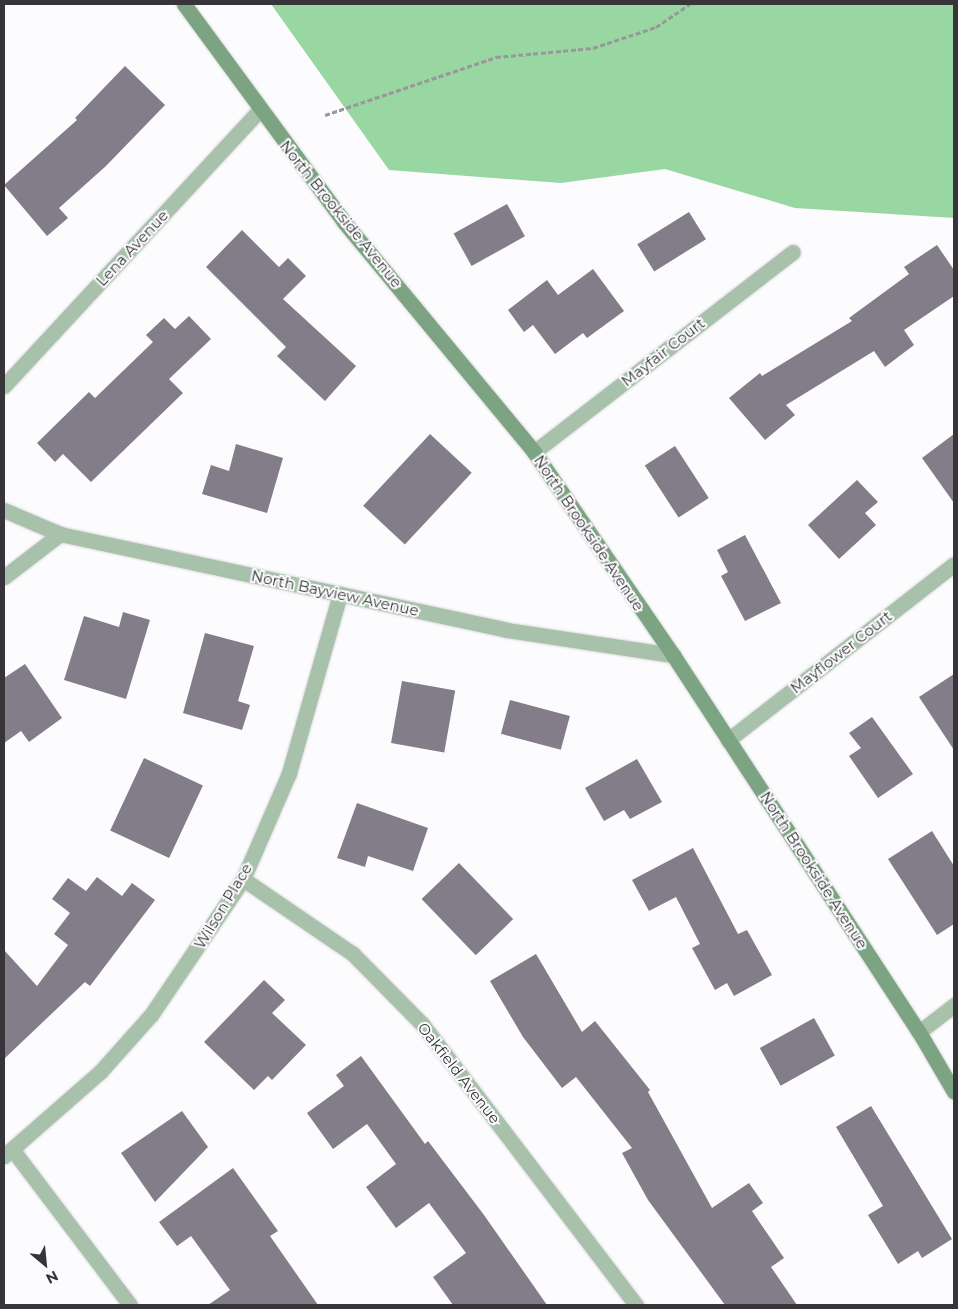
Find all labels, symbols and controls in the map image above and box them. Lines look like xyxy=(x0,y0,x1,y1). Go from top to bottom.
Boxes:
street label: North Brookside Avenue xyxy=(276,137,406,291)
street label: Lena Avenue xyxy=(92,206,172,290)
street label: Mayfair Court xyxy=(618,314,708,390)
street label: North Brookside Avenue xyxy=(530,452,648,614)
street label: North Bayview Avenue xyxy=(250,566,420,620)
street label: Mayflower Court xyxy=(787,607,895,697)
street label: North Brookside Avenue xyxy=(756,788,872,952)
street label: Wilson Place xyxy=(190,860,256,952)
street label: Oakfield Avenue xyxy=(414,1019,504,1127)
north arrow xyxy=(20,1239,70,1289)
text: N xyxy=(43,1267,61,1288)

